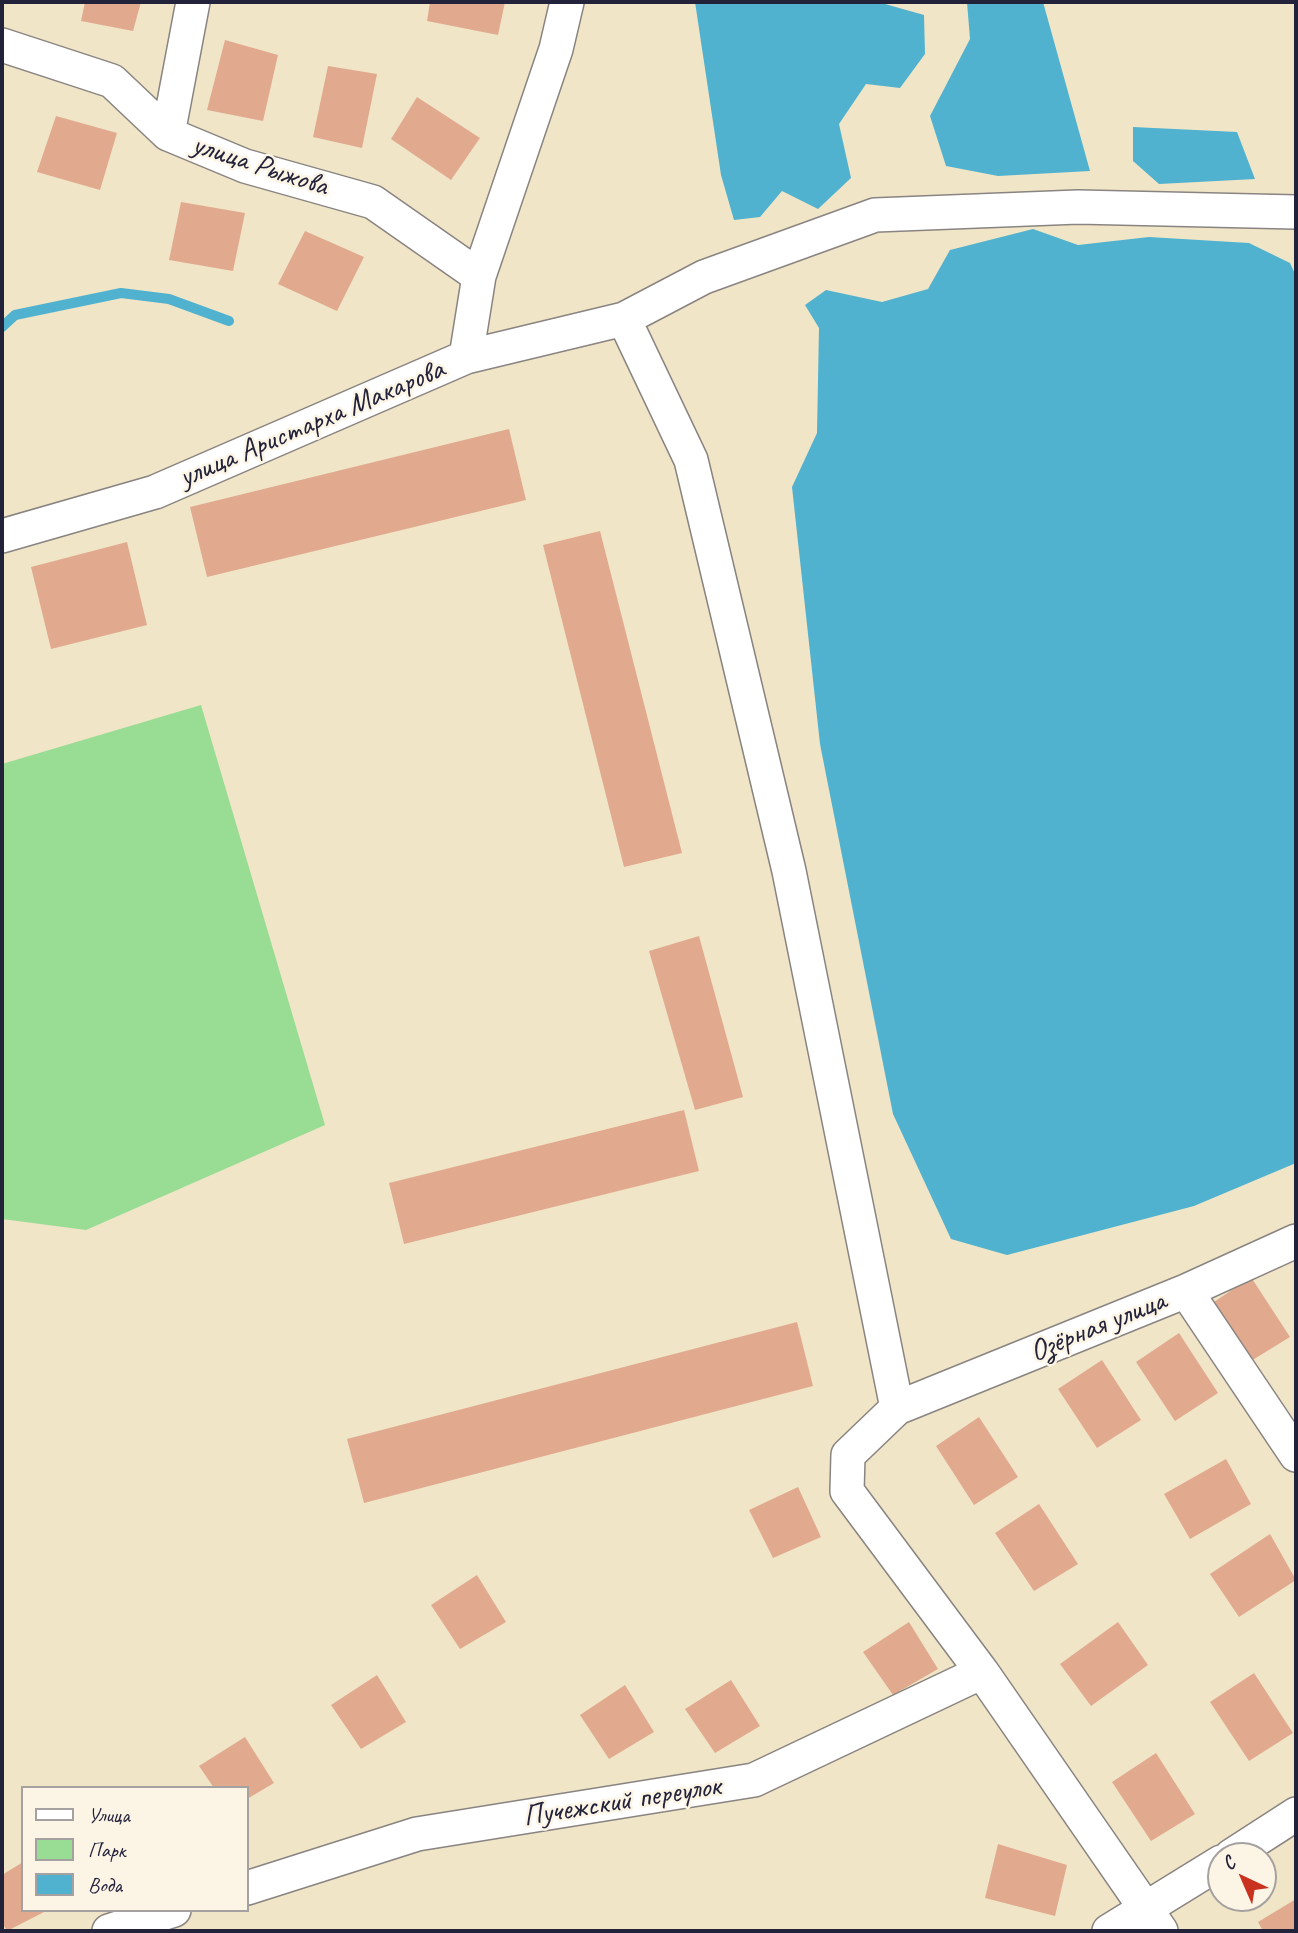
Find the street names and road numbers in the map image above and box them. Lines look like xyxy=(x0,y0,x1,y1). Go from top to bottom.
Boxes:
street label: улица Рыжова xyxy=(188,127,332,205)
street label: улица Аристарха Макарова xyxy=(174,352,450,496)
street label: Озёрная улица xyxy=(1025,1283,1171,1371)
street label: Пучежский переулок xyxy=(521,1769,723,1835)

